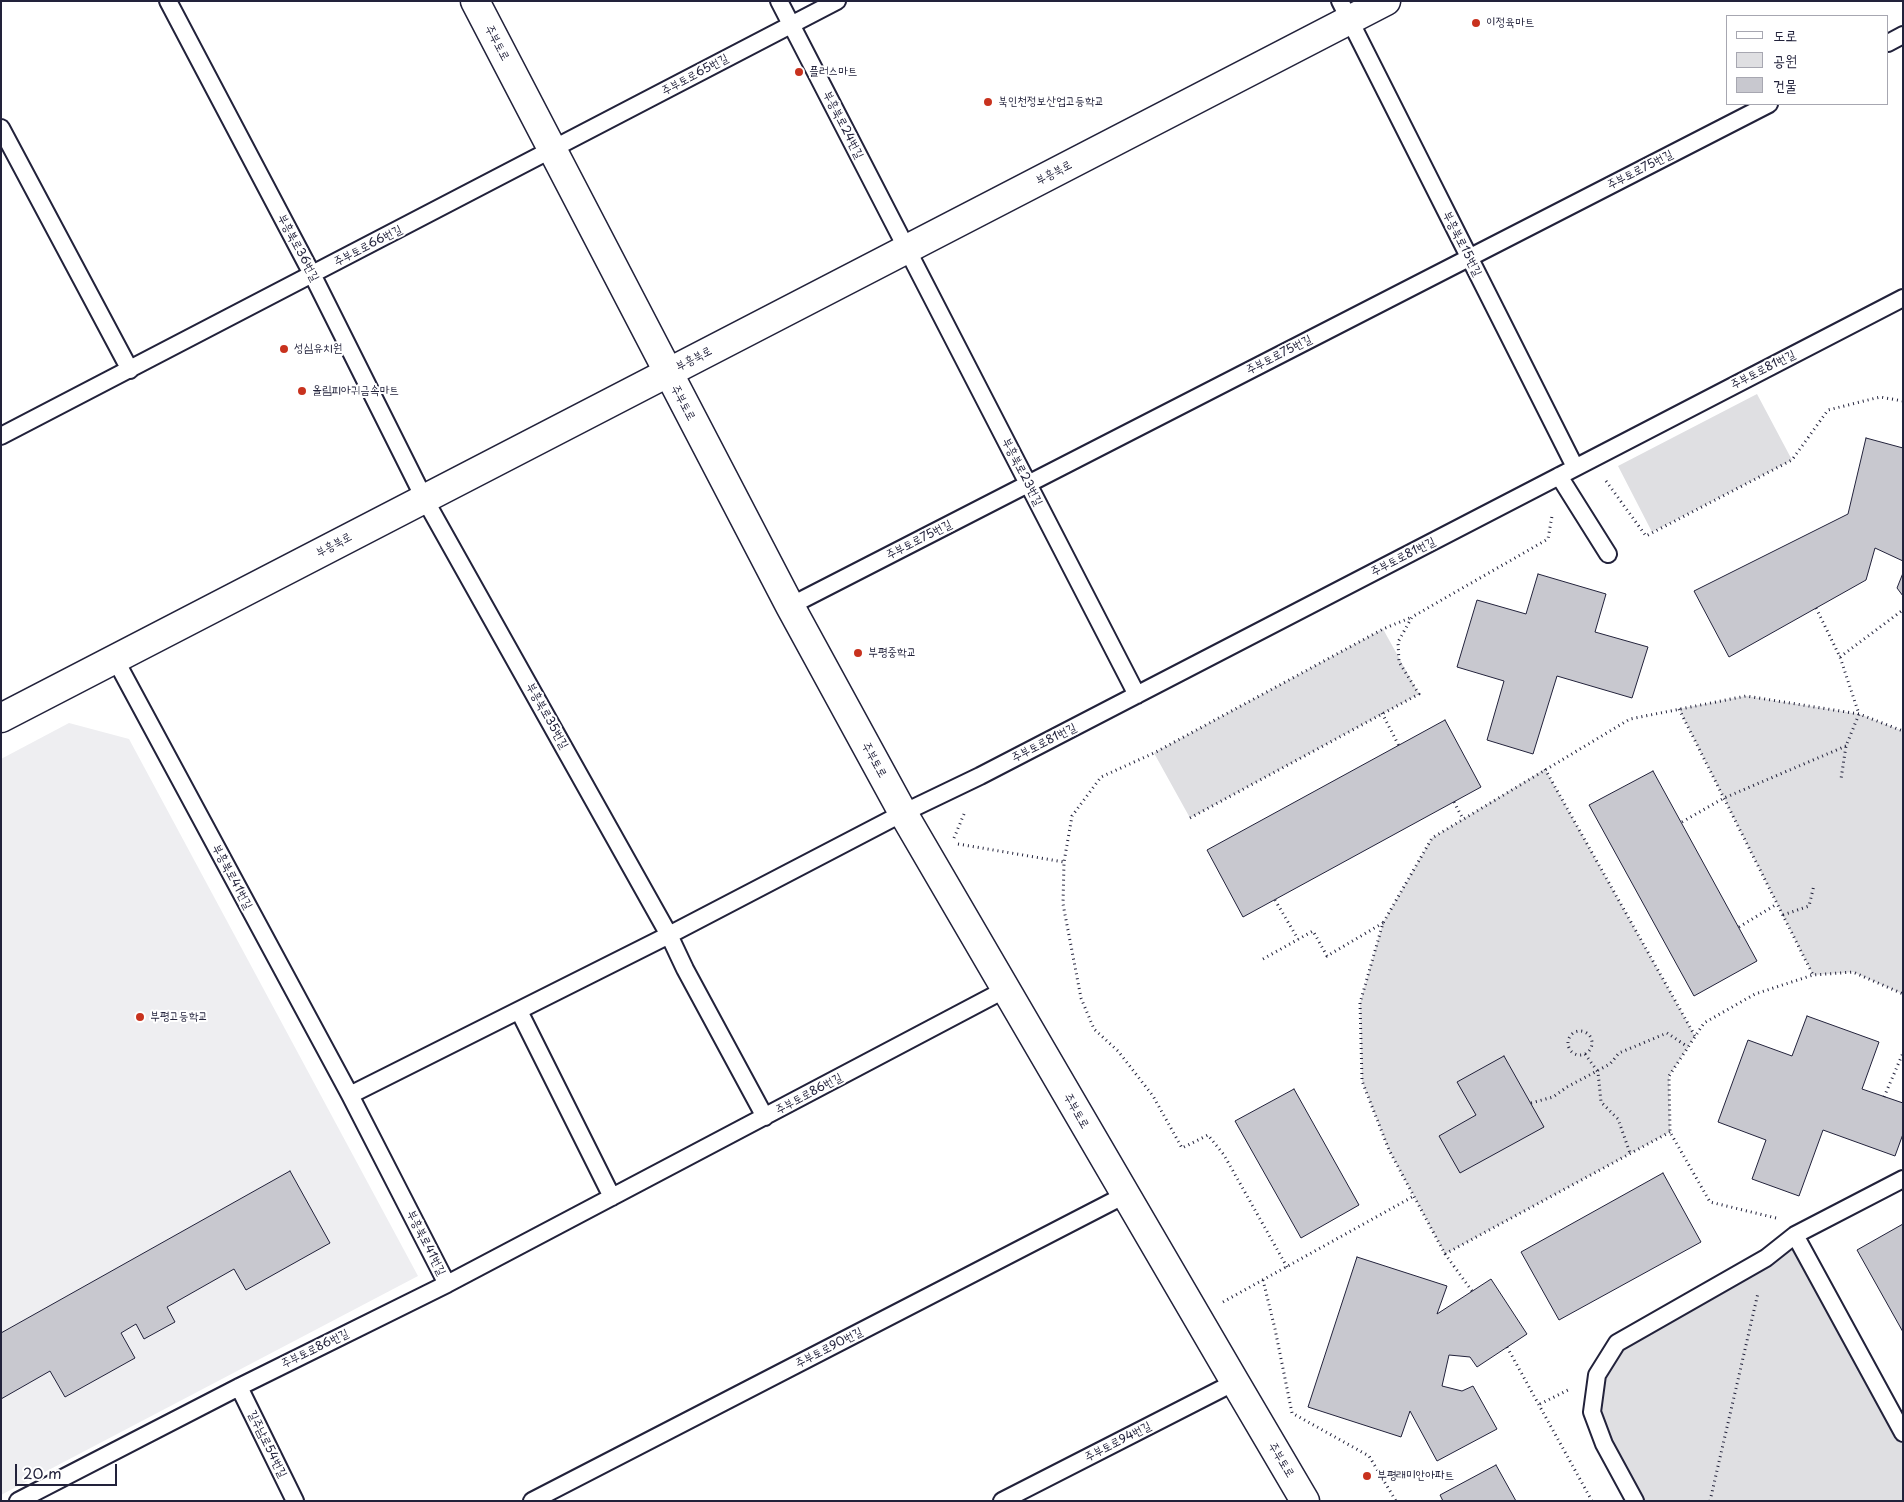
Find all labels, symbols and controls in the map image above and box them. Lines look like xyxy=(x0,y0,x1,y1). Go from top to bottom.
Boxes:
legend xyxy=(1726,15,1889,105)
place label: 이정육마트 xyxy=(1486,16,1534,30)
marker: 이정육마트 xyxy=(1470,17,1482,29)
street label: 주부토로 xyxy=(482,23,512,63)
text: 도로 xyxy=(1773,23,1797,46)
text: 공원 xyxy=(1773,48,1797,71)
street label: 주부토로65번길 xyxy=(659,51,731,99)
place label: 플러스마트 xyxy=(809,65,857,79)
marker: 플러스마트 xyxy=(793,66,805,78)
text: 건물 xyxy=(1773,73,1797,96)
street label: 부흥북로24번길 xyxy=(820,89,866,161)
place label: 북인천정보산업고등학교 xyxy=(998,95,1104,109)
marker: 북인천정보산업고등학교 xyxy=(982,96,994,108)
street label: 주부토로75번길 xyxy=(1605,147,1675,193)
street label: 부흥북로 xyxy=(1034,158,1074,188)
street label: 부흥북로15번길 xyxy=(1439,209,1485,279)
street label: 부흥북로36번길 xyxy=(274,212,322,284)
street label: 주부토로66번길 xyxy=(331,223,405,269)
street label: 주부토로75번길 xyxy=(1244,332,1314,378)
place label: 성심유치원 xyxy=(294,342,342,356)
marker: 성심유치원 xyxy=(278,343,290,355)
street label: 부흥북로 xyxy=(674,344,714,374)
street label: 주부토로81번길 xyxy=(1728,348,1798,392)
street label: 주부토로 xyxy=(668,383,698,423)
place label: 올림피아귀금속마트 xyxy=(312,384,399,398)
marker: 올림피아귀금속마트 xyxy=(296,385,308,397)
street label: 부흥북로23번길 xyxy=(999,436,1045,508)
street label: 주부토로75번길 xyxy=(884,517,954,563)
street label: 부흥북로 xyxy=(314,530,354,560)
street label: 주부토로81번길 xyxy=(1368,535,1438,579)
place label: 부평중학교 xyxy=(868,646,916,660)
marker: 부평중학교 xyxy=(852,647,864,659)
street label: 부흥북로35번길 xyxy=(523,680,571,752)
street label: 주부토로81번길 xyxy=(1009,721,1079,765)
street label: 주부토로 xyxy=(858,740,890,780)
street label: 부흥북로41번길 xyxy=(209,842,255,912)
place label: 부평고등학교 xyxy=(150,1010,208,1024)
marker: 부평고등학교 xyxy=(134,1011,146,1023)
street label: 주부토로86번길 xyxy=(773,1070,845,1118)
street label: 주부토로 xyxy=(1060,1091,1092,1131)
street label: 부흥북로41번길 xyxy=(403,1208,449,1278)
street label: 주부토로90번길 xyxy=(793,1325,865,1371)
street label: 주부토로86번길 xyxy=(279,1326,351,1372)
street label: 길주남로54번길 xyxy=(244,1408,290,1480)
street label: 주부토로94번길 xyxy=(1082,1419,1154,1465)
street label: 주부토로 xyxy=(1265,1440,1297,1480)
scale bar xyxy=(18,1454,120,1486)
text: 20 m xyxy=(23,1461,62,1484)
place label: 부평래미안아파트 xyxy=(1377,1469,1454,1483)
marker: 부평래미안아파트 xyxy=(1361,1470,1373,1482)

